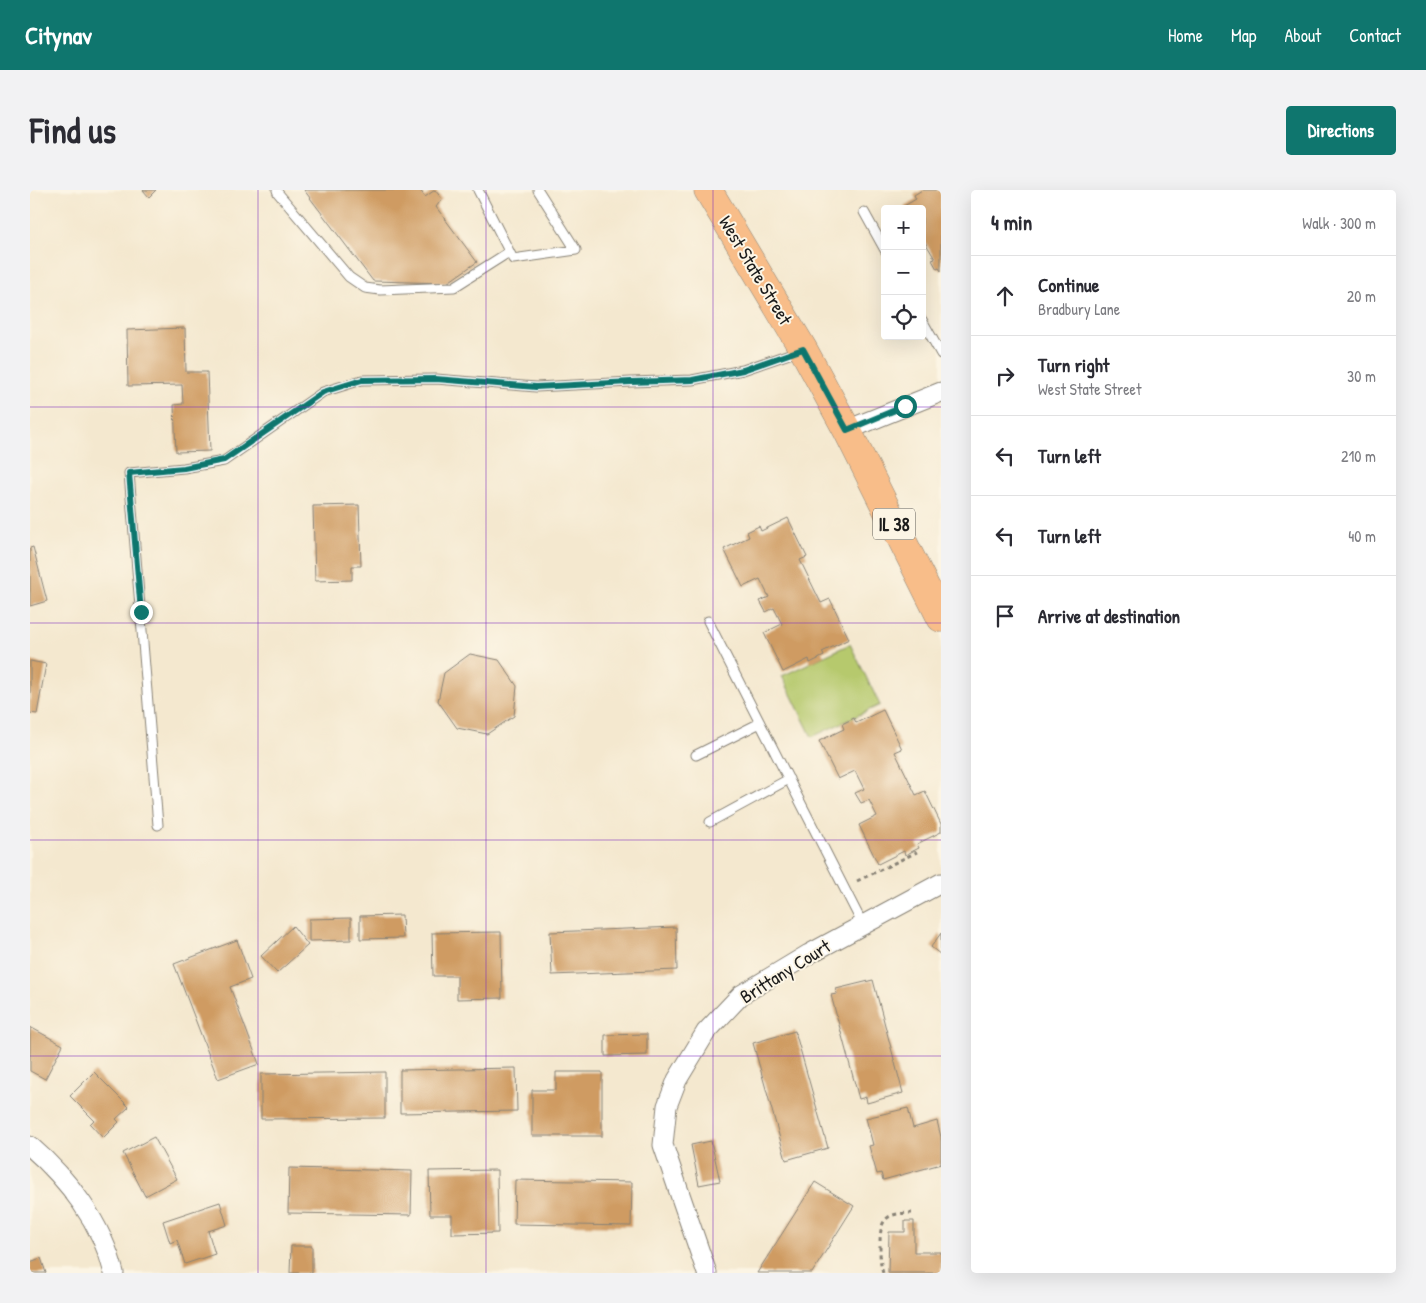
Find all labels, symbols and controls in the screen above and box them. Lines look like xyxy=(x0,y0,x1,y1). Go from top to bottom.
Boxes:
text: Citynav xyxy=(25,19,92,51)
text: Home xyxy=(1168,23,1203,48)
text: Map xyxy=(1231,23,1256,48)
text: About xyxy=(1284,23,1321,48)
text: Contact xyxy=(1349,23,1401,48)
button: Directions xyxy=(1286,106,1396,155)
text: Find us xyxy=(30,107,116,154)
map controls xyxy=(881,205,926,340)
button: + xyxy=(881,205,926,250)
text: 4 min xyxy=(991,208,1032,237)
street label: West State Street xyxy=(713,211,799,330)
text: Walk · 300 m xyxy=(1302,212,1376,234)
button: − xyxy=(881,250,926,295)
text: Continue xyxy=(1038,272,1099,298)
icon: ahead xyxy=(991,282,1019,310)
text: 20 m xyxy=(1347,285,1376,307)
button: locate xyxy=(881,295,926,340)
text: Bradbury Lane xyxy=(1038,298,1120,320)
text: Turn right xyxy=(1038,352,1109,378)
icon: right xyxy=(991,362,1019,390)
text: 30 m xyxy=(1347,365,1376,387)
text: West State Street xyxy=(1038,378,1142,400)
route start xyxy=(894,395,917,418)
icon: left xyxy=(991,442,1019,470)
text: Turn left xyxy=(1038,443,1101,469)
text: 210 m xyxy=(1341,445,1376,467)
road number: IL 38 xyxy=(873,508,915,539)
icon: left xyxy=(991,522,1019,550)
text: Turn left xyxy=(1038,523,1101,549)
text: 40 m xyxy=(1348,525,1376,547)
route end xyxy=(130,601,153,624)
icon: arrive xyxy=(991,602,1019,630)
text: Arrive at destination xyxy=(1038,603,1180,629)
street label: Brittany Court xyxy=(735,933,836,1009)

